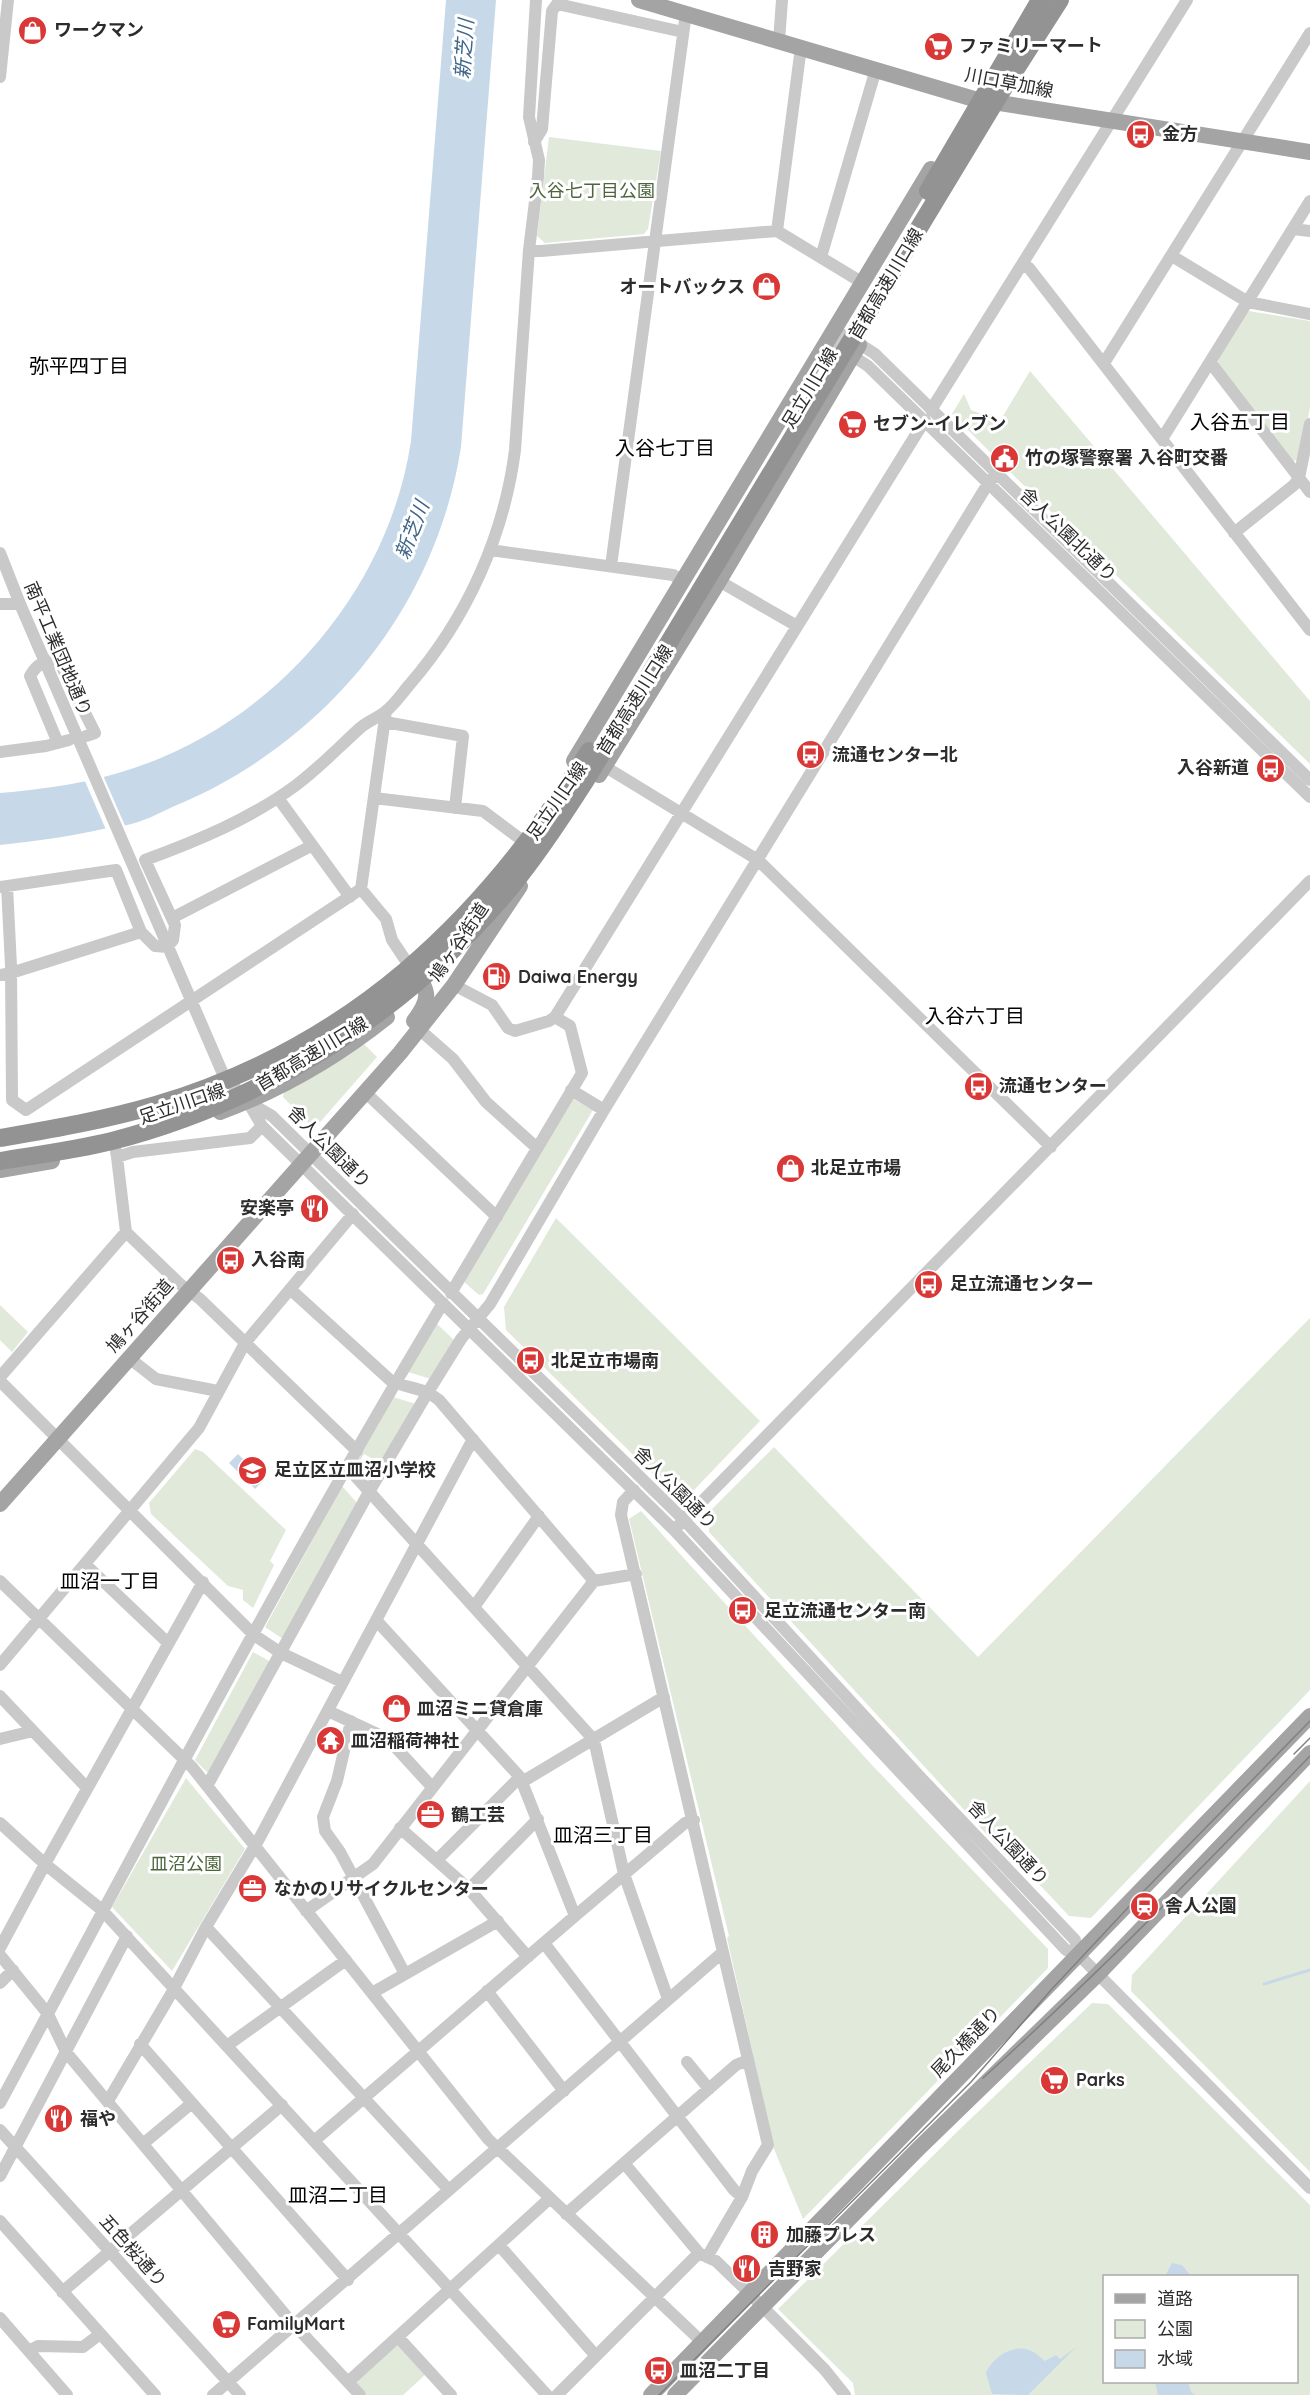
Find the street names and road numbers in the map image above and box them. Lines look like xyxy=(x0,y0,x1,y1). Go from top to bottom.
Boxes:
street label: 川口草加線 xyxy=(963,63,1055,102)
street label: 首都高速川口線 xyxy=(843,224,928,344)
street label: 足立川口線 xyxy=(777,343,843,432)
street label: 舎人公園北通り xyxy=(1015,483,1122,587)
street label: 南平工業団地通り xyxy=(20,578,97,720)
street label: 首都高速川口線 xyxy=(591,640,678,759)
street label: 足立川口線 xyxy=(521,757,592,844)
street label: 鳩ヶ谷街道 xyxy=(424,898,493,985)
street label: 首都高速川口線 xyxy=(252,1011,372,1096)
street label: 足立川口線 xyxy=(136,1078,228,1129)
street label: 舎人公園通り xyxy=(283,1100,376,1193)
street label: 鳩ヶ谷街道 xyxy=(101,1274,178,1357)
street label: 舎人公園通り xyxy=(629,1441,722,1534)
street label: 舎人公園通り xyxy=(963,1795,1054,1890)
street label: 尾久橋通り xyxy=(926,2001,1005,2082)
street label: 五色桜通り xyxy=(95,2210,172,2292)

